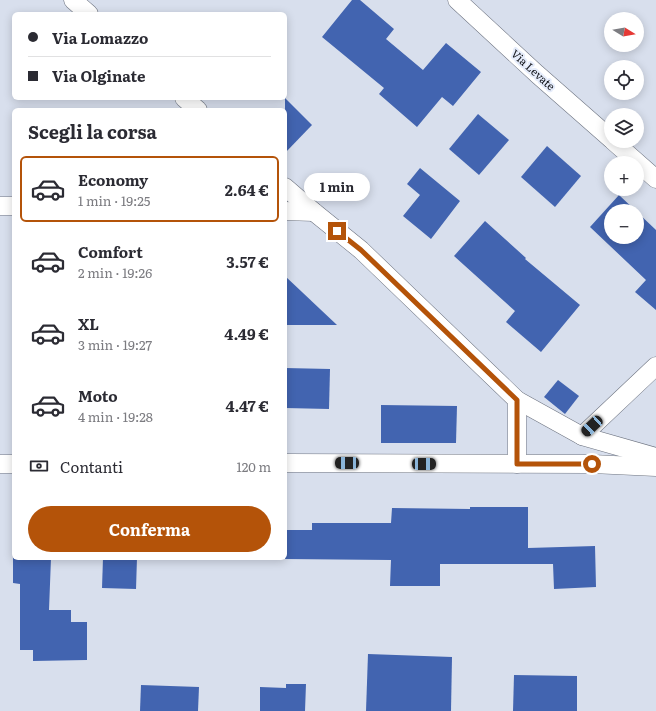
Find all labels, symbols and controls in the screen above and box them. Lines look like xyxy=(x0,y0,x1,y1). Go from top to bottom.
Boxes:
north arrow xyxy=(604,12,644,52)
map controls xyxy=(604,12,644,244)
text: Via Lomazzo xyxy=(52,26,148,49)
street label: Via Levate xyxy=(508,45,559,94)
button: locate xyxy=(604,60,644,100)
text: Via Olginate xyxy=(52,64,146,87)
button: layers xyxy=(604,108,644,148)
text: Scegli la corsa xyxy=(28,118,157,145)
button: + xyxy=(604,156,644,196)
text: Economy xyxy=(78,168,148,191)
icon: car xyxy=(30,171,66,207)
callout: 1 min xyxy=(304,173,370,201)
text: 1 min xyxy=(320,177,354,196)
text: 2.64 € xyxy=(225,178,269,201)
text: 1 min · 19:25 xyxy=(78,191,150,210)
button: − xyxy=(604,204,644,244)
route end xyxy=(328,222,346,240)
text: Comfort xyxy=(78,240,143,263)
icon: car xyxy=(30,243,66,279)
text: 3.57 € xyxy=(226,250,269,273)
text: 2 min · 19:26 xyxy=(78,263,152,282)
text: XL xyxy=(78,312,99,335)
icon: car xyxy=(30,315,66,351)
text: 4.49 € xyxy=(224,322,269,345)
text: 3 min · 19:27 xyxy=(78,335,152,354)
text: Moto xyxy=(78,384,118,407)
icon: car xyxy=(30,387,66,423)
text: 4.47 € xyxy=(225,394,269,417)
text: 4 min · 19:28 xyxy=(78,407,153,426)
car xyxy=(579,413,605,439)
icon: cash xyxy=(28,455,50,477)
text: Contanti xyxy=(60,455,123,478)
route start xyxy=(583,455,601,473)
text: 120 m xyxy=(236,457,271,476)
car xyxy=(335,457,359,469)
car xyxy=(412,458,436,470)
button: Conferma xyxy=(28,506,271,552)

